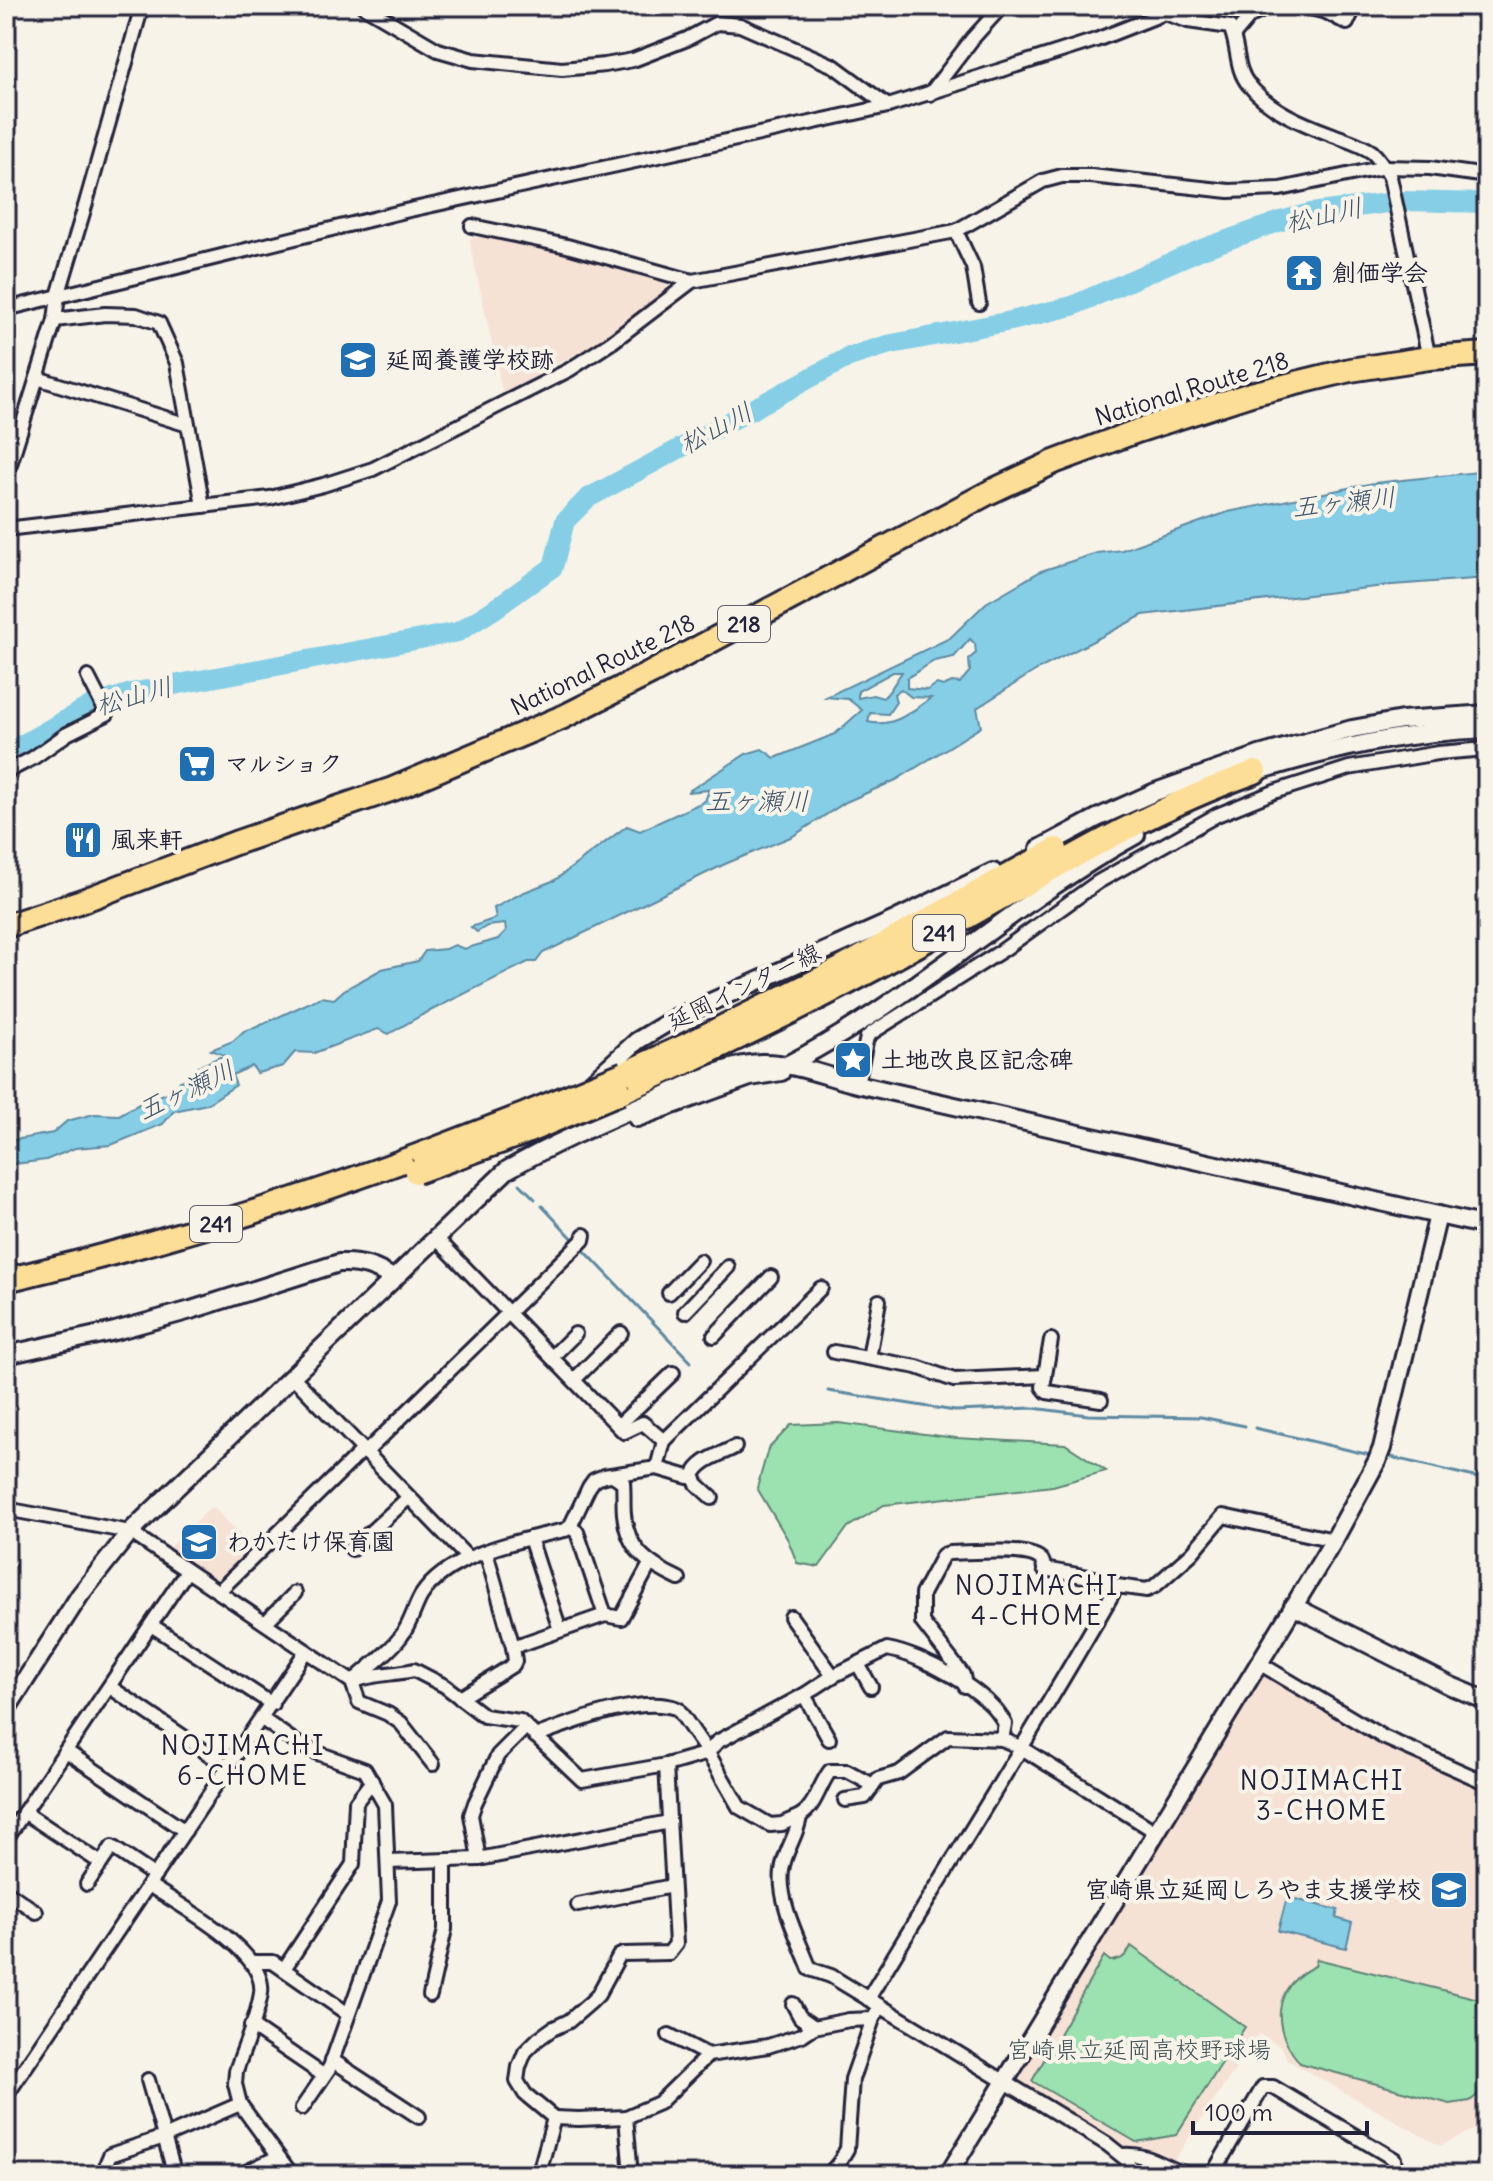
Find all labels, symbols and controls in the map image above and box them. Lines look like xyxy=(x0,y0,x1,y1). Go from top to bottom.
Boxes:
water label: 松山川 xyxy=(1282,190,1365,239)
temple icon: 創価学会 xyxy=(1283,252,1325,294)
place label: 創価学会 xyxy=(1332,257,1428,287)
school or university icon: 延岡養護学校跡 xyxy=(337,339,379,381)
place label: 延岡養護学校跡 xyxy=(386,344,554,374)
street label: National Route 218 xyxy=(1091,344,1292,432)
water label: 松山川 xyxy=(674,395,758,460)
water label: 五ヶ瀬川 xyxy=(1291,480,1397,523)
street label: National Route 218 xyxy=(506,606,700,722)
road number: 218 xyxy=(718,606,770,642)
water label: 松山川 xyxy=(92,669,176,722)
supermarket icon: マルショク xyxy=(176,743,218,785)
place label: マルショク xyxy=(225,748,343,778)
water label: 五ヶ瀬川 xyxy=(705,784,809,817)
restaurant icon: 風来軒 xyxy=(62,819,104,861)
place label: 風来軒 xyxy=(111,824,183,854)
road number: 241 xyxy=(913,915,965,951)
street label: 延岡インター線 xyxy=(662,936,825,1036)
place icon: 土地改良区記念碑 xyxy=(832,1039,874,1081)
place label: 土地改良区記念碑 xyxy=(881,1044,1073,1074)
water label: 五ヶ瀬川 xyxy=(132,1053,240,1126)
road number: 241 xyxy=(190,1206,242,1242)
school or university icon: わかたけ保育園 xyxy=(178,1521,220,1563)
place label: わかたけ保育園 xyxy=(227,1526,395,1556)
district label: NOJIMACHI 4-CHOME xyxy=(955,1569,1119,1632)
district label: NOJIMACHI 6-CHOME xyxy=(161,1729,325,1792)
district label: NOJIMACHI 3-CHOME xyxy=(1240,1764,1404,1827)
school or university icon: 宮崎県立延岡しろやま支援学校 xyxy=(1428,1869,1470,1911)
place label: 宮崎県立延岡しろやま支援学校 xyxy=(1085,1874,1421,1904)
park label: 宮崎県立延岡高校野球場 xyxy=(1007,2034,1271,2064)
scale bar xyxy=(1193,2085,1367,2135)
text: 100 m xyxy=(1205,2097,1273,2127)

